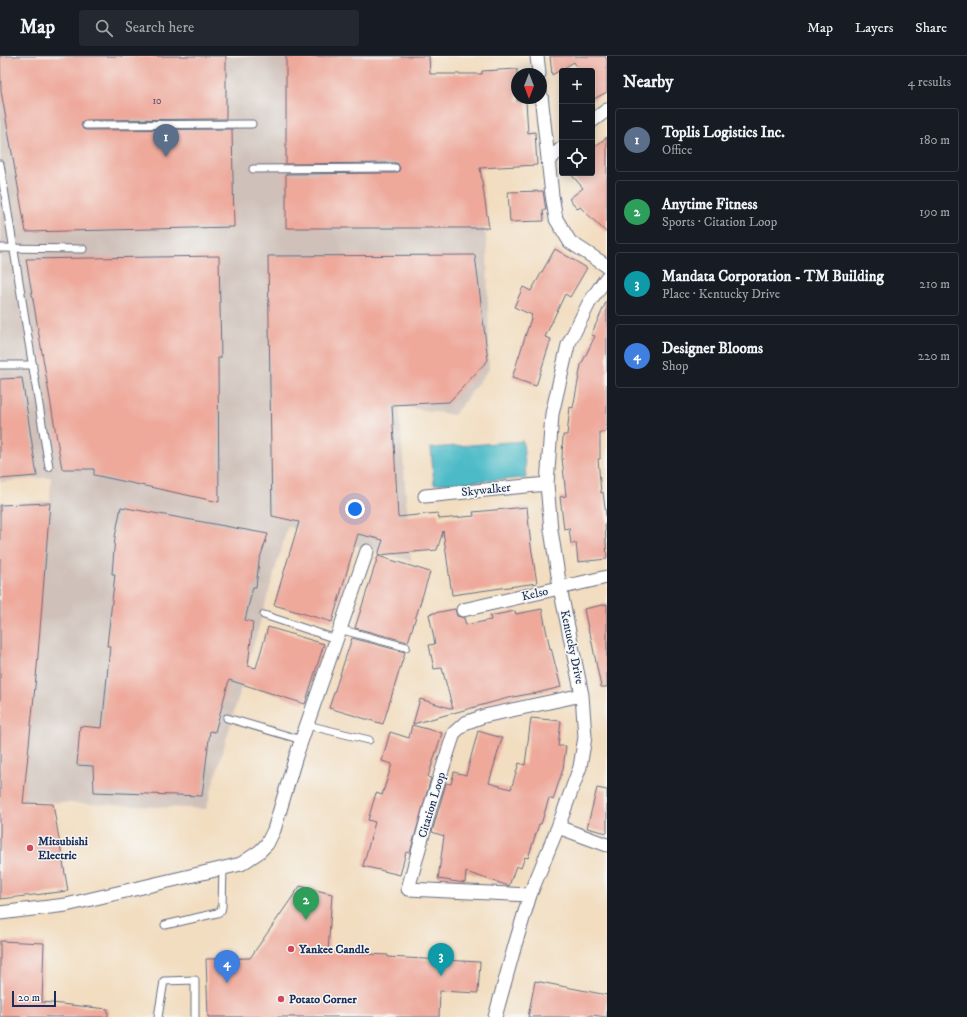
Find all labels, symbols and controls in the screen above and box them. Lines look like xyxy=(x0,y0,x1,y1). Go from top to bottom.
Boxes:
search box xyxy=(79,10,359,46)
text: Map xyxy=(20,16,55,39)
icon: search xyxy=(93,17,115,39)
text: Search here xyxy=(125,18,194,37)
text: Map xyxy=(807,19,833,37)
text: Layers xyxy=(855,19,893,37)
text: Share xyxy=(915,19,947,37)
north arrow xyxy=(511,68,547,104)
map controls xyxy=(559,68,595,176)
button: + xyxy=(559,68,595,104)
text: Nearby xyxy=(623,71,673,93)
text: 4 results xyxy=(908,74,951,90)
house number: 10 xyxy=(152,95,162,107)
button: − xyxy=(559,104,595,140)
text: Toplis Logistics Inc. xyxy=(662,123,785,142)
pin: 1 xyxy=(153,124,179,157)
text: 1 xyxy=(635,132,639,148)
text: 180 m xyxy=(919,132,950,148)
button: locate xyxy=(559,140,595,176)
text: Office xyxy=(662,142,692,158)
text: Anytime Fitness xyxy=(662,195,758,214)
text: 2 xyxy=(634,204,640,220)
text: 190 m xyxy=(919,204,950,220)
text: Sports · Citation Loop xyxy=(662,214,777,230)
text: Mandata Corporation - TM Building xyxy=(662,267,884,286)
text: 3 xyxy=(635,276,639,292)
text: 210 m xyxy=(919,276,950,292)
text: Place · Kentucky Drive xyxy=(662,286,780,302)
text: Designer Blooms xyxy=(662,339,763,358)
text: 4 xyxy=(633,348,641,364)
text: 220 m xyxy=(918,348,950,364)
text: Shop xyxy=(662,358,688,374)
street label: Skywalker xyxy=(461,480,512,500)
your location xyxy=(345,499,365,519)
street label: Kelso xyxy=(520,584,550,604)
street label: Kentucky Drive xyxy=(557,609,587,685)
street label: Citation Loop xyxy=(415,770,449,840)
place label: Mitsubishi Electric xyxy=(38,834,88,863)
marker: Mitsubishi Electric xyxy=(25,843,35,853)
pin: 2 xyxy=(293,887,319,920)
place label: Yankee Candle xyxy=(298,942,369,957)
pin: 3 xyxy=(428,943,454,976)
marker: Yankee Candle xyxy=(286,944,296,954)
pin: 4 xyxy=(214,950,240,983)
scale bar xyxy=(12,989,56,1008)
text: 20 m xyxy=(18,991,40,1005)
place label: Potato Corner xyxy=(289,992,357,1007)
marker: Potato Corner xyxy=(276,994,286,1004)

